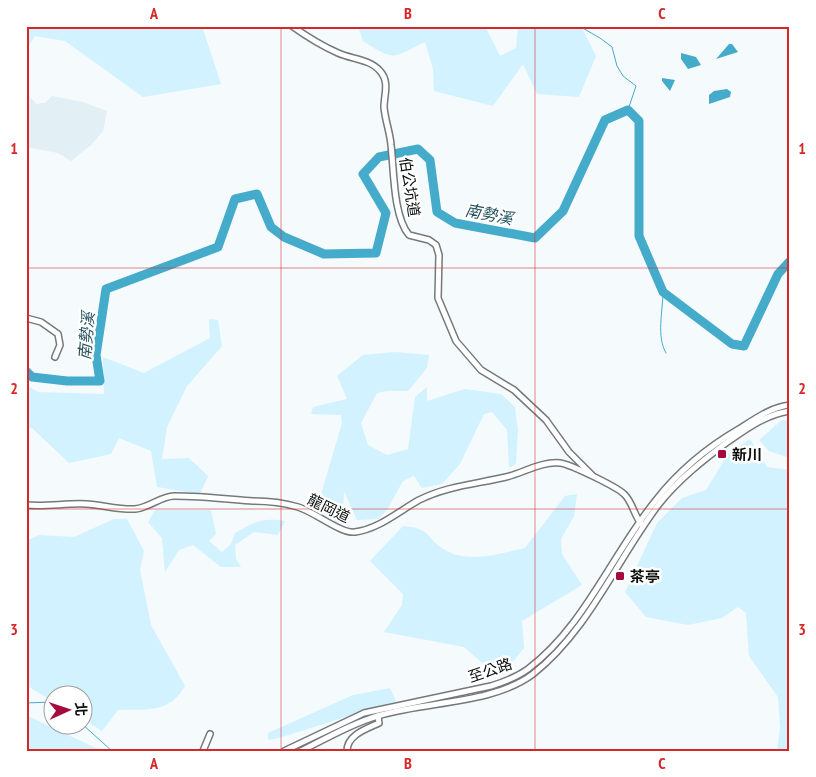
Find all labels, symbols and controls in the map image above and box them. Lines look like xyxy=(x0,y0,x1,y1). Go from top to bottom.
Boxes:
text: A xyxy=(149,3,159,23)
text: B xyxy=(404,3,412,23)
text: C xyxy=(658,3,666,23)
text: 1 xyxy=(10,138,18,158)
text: 1 xyxy=(798,138,806,158)
street label: 伯公坑道 xyxy=(396,156,424,218)
water label: 南勢溪 xyxy=(464,200,516,229)
water label: 南勢溪 xyxy=(74,309,98,361)
text: 2 xyxy=(10,378,18,398)
text: 2 xyxy=(798,378,806,398)
place label: 新川 xyxy=(732,445,762,464)
marker: 新川 xyxy=(716,448,728,460)
street label: 龍岡道 xyxy=(305,490,353,526)
place label: 茶亭 xyxy=(630,567,660,586)
marker: 茶亭 xyxy=(614,570,626,582)
text: 3 xyxy=(10,619,18,639)
text: 3 xyxy=(798,619,806,639)
street label: 至公路 xyxy=(466,654,514,686)
north arrow xyxy=(42,684,92,734)
text: 北 xyxy=(72,702,90,717)
text: A xyxy=(149,753,159,773)
text: B xyxy=(404,753,412,773)
text: C xyxy=(658,753,666,773)

